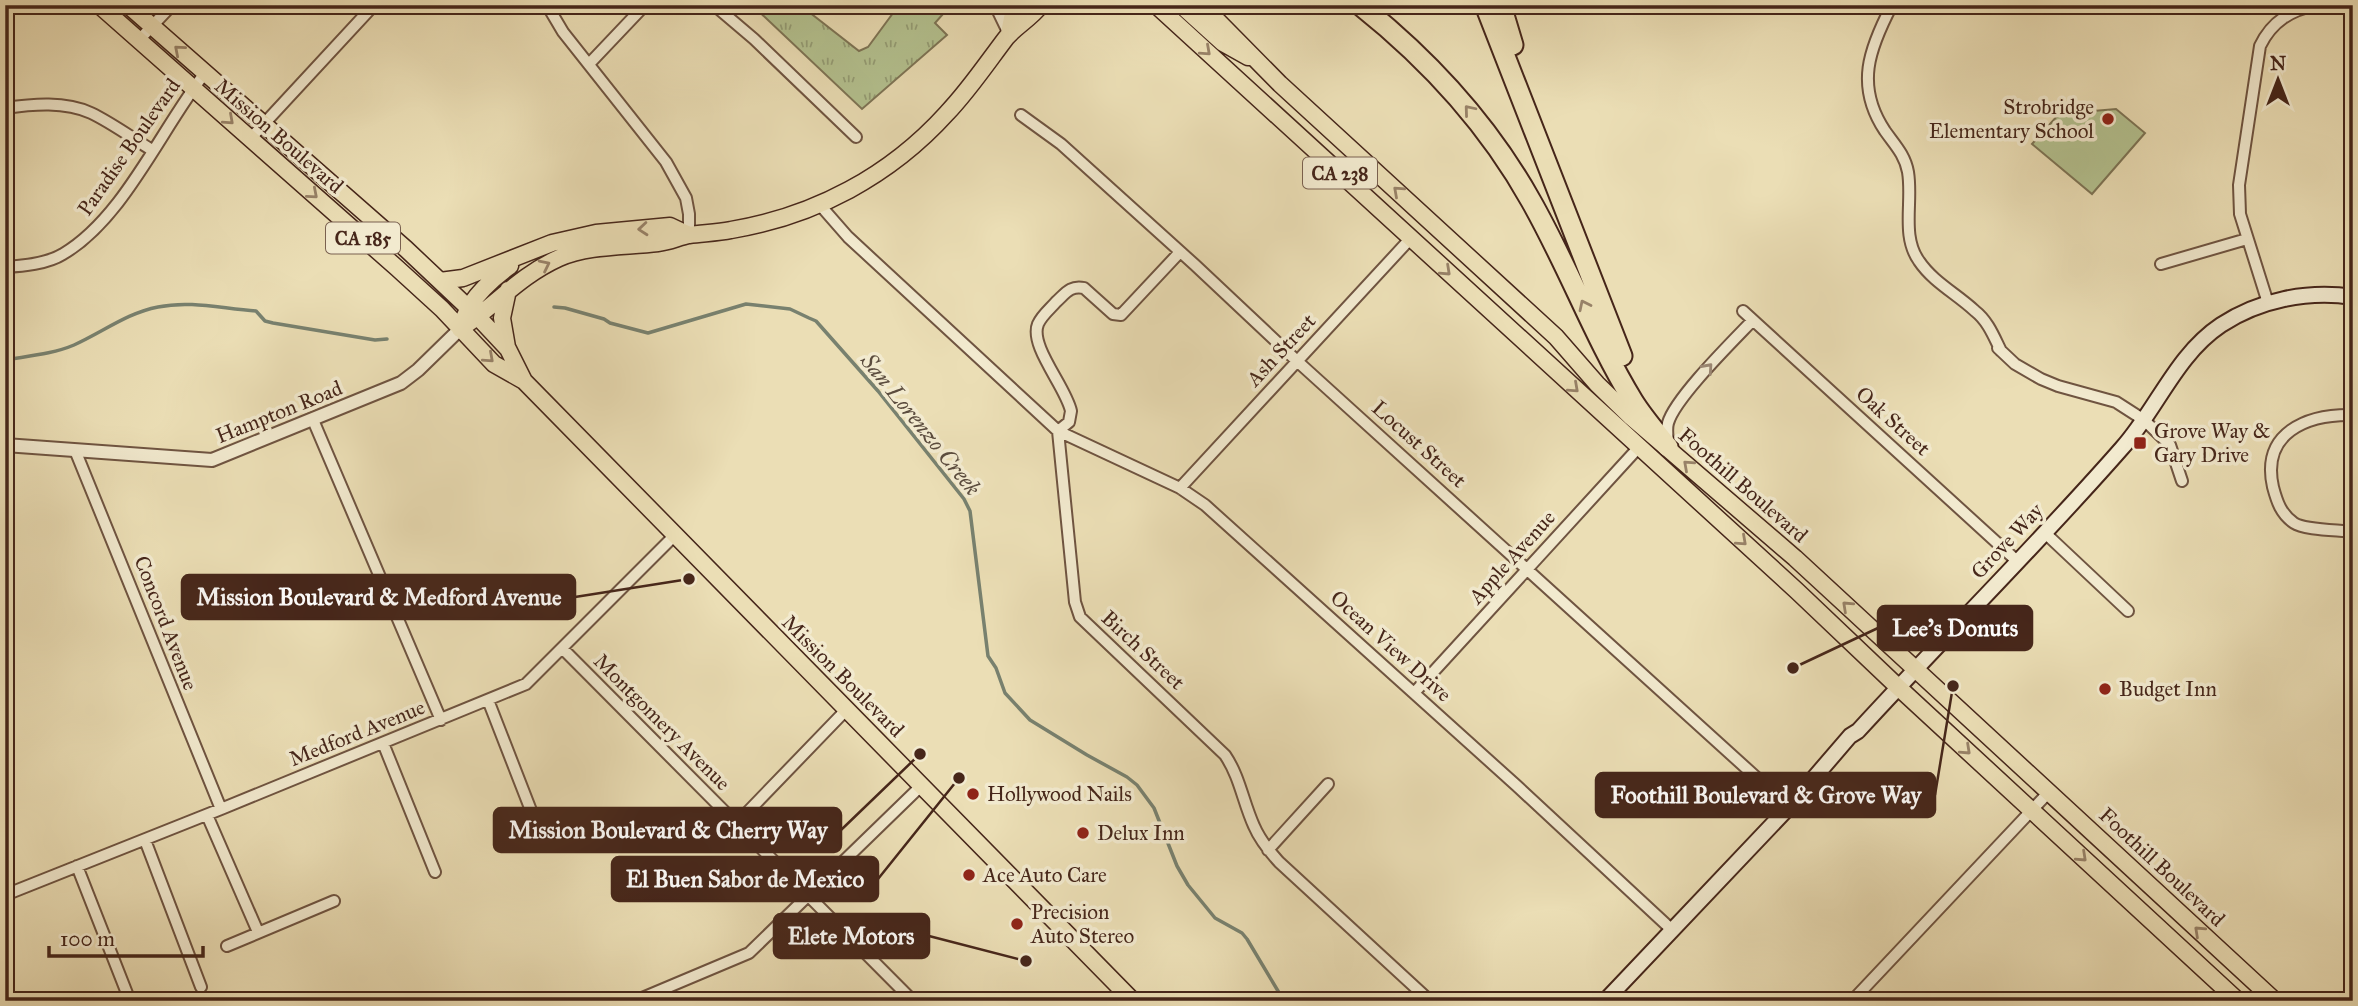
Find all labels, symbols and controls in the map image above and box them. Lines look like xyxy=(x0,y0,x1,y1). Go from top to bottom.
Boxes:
one-way arrow xyxy=(1198,43,1211,56)
one-way arrow xyxy=(174,46,187,58)
north arrow xyxy=(2242,46,2312,116)
text: N xyxy=(2270,52,2286,75)
street label: Paradise Boulevard xyxy=(72,73,186,221)
street label: Mission Boulevard xyxy=(209,73,349,199)
place label: Strobridge Elementary School xyxy=(1929,94,2094,144)
one-way arrow xyxy=(1464,105,1477,117)
one-way arrow xyxy=(221,111,234,124)
marker: Strobridge Elementary School xyxy=(2100,111,2116,127)
road number: CA 238 xyxy=(1303,158,1377,188)
one-way arrow xyxy=(305,186,318,199)
one-way arrow xyxy=(1393,187,1406,200)
one-way arrow xyxy=(637,221,648,236)
road number: CA 185 xyxy=(326,222,400,254)
one-way arrow xyxy=(538,260,550,274)
one-way arrow xyxy=(1438,262,1451,275)
one-way arrow xyxy=(1579,300,1593,312)
street label: Ash Street xyxy=(1240,308,1322,393)
water label: San Lorenzo Creek xyxy=(854,346,987,501)
one-way arrow xyxy=(481,350,494,363)
one-way arrow xyxy=(1700,363,1713,376)
street label: Hampton Road xyxy=(212,375,346,449)
one-way arrow xyxy=(1566,379,1579,392)
street label: Oak Street xyxy=(1850,381,1936,462)
street label: Locust Street xyxy=(1366,395,1472,494)
place label: Grove Way & Gary Drive xyxy=(2154,418,2271,468)
street label: Foothill Boulevard xyxy=(1673,422,1813,549)
marker: Grove Way & Gary Drive xyxy=(2132,435,2148,451)
one-way arrow xyxy=(1683,461,1696,474)
street label: Grove Way xyxy=(1965,497,2049,584)
street label: Apple Avenue xyxy=(1463,505,1561,610)
one-way arrow xyxy=(1734,533,1747,546)
street label: Concord Avenue xyxy=(128,552,204,694)
callout: Mission Boulevard & Medford Avenue xyxy=(182,575,575,619)
text: Mission Boulevard & Medford Avenue xyxy=(196,583,562,611)
street label: Ocean View Drive xyxy=(1325,585,1457,707)
one-way arrow xyxy=(1842,602,1855,614)
street label: Birch Street xyxy=(1096,605,1191,696)
callout: Lee's Donuts xyxy=(1878,606,2032,650)
street label: Mission Boulevard xyxy=(776,609,910,743)
text: Lee's Donuts xyxy=(1892,614,2019,642)
street label: Montgomery Avenue xyxy=(588,648,736,796)
place label: Budget Inn xyxy=(2119,676,2217,702)
marker: Budget Inn xyxy=(2097,681,2113,697)
street label: Medford Avenue xyxy=(285,694,429,772)
one-way arrow xyxy=(1958,742,1971,754)
callout: Foothill Boulevard & Grove Way xyxy=(1596,773,1935,817)
place label: Hollywood Nails xyxy=(987,781,1132,807)
text: Foothill Boulevard & Grove Way xyxy=(1611,781,1923,810)
marker: Hollywood Nails xyxy=(965,786,981,802)
street label: Foothill Boulevard xyxy=(2094,802,2231,932)
callout: Mission Boulevard & Cherry Way xyxy=(494,808,841,852)
text: Mission Boulevard & Cherry Way xyxy=(508,816,829,845)
place label: Delux Inn xyxy=(1097,820,1185,846)
marker: Delux Inn xyxy=(1075,825,1091,841)
one-way arrow xyxy=(2074,849,2087,862)
callout: El Buen Sabor de Mexico xyxy=(612,857,878,901)
place label: Ace Auto Care xyxy=(982,862,1107,888)
text: El Buen Sabor de Mexico xyxy=(626,865,864,893)
marker: Ace Auto Care xyxy=(961,867,977,883)
place label: Precision Auto Stereo xyxy=(1030,899,1135,949)
callout: Elete Motors xyxy=(774,914,929,958)
scale bar xyxy=(49,915,203,959)
marker: Precision Auto Stereo xyxy=(1009,916,1025,932)
text: Elete Motors xyxy=(788,922,915,950)
text: 100 m xyxy=(60,926,115,952)
one-way arrow xyxy=(2194,926,2207,939)

